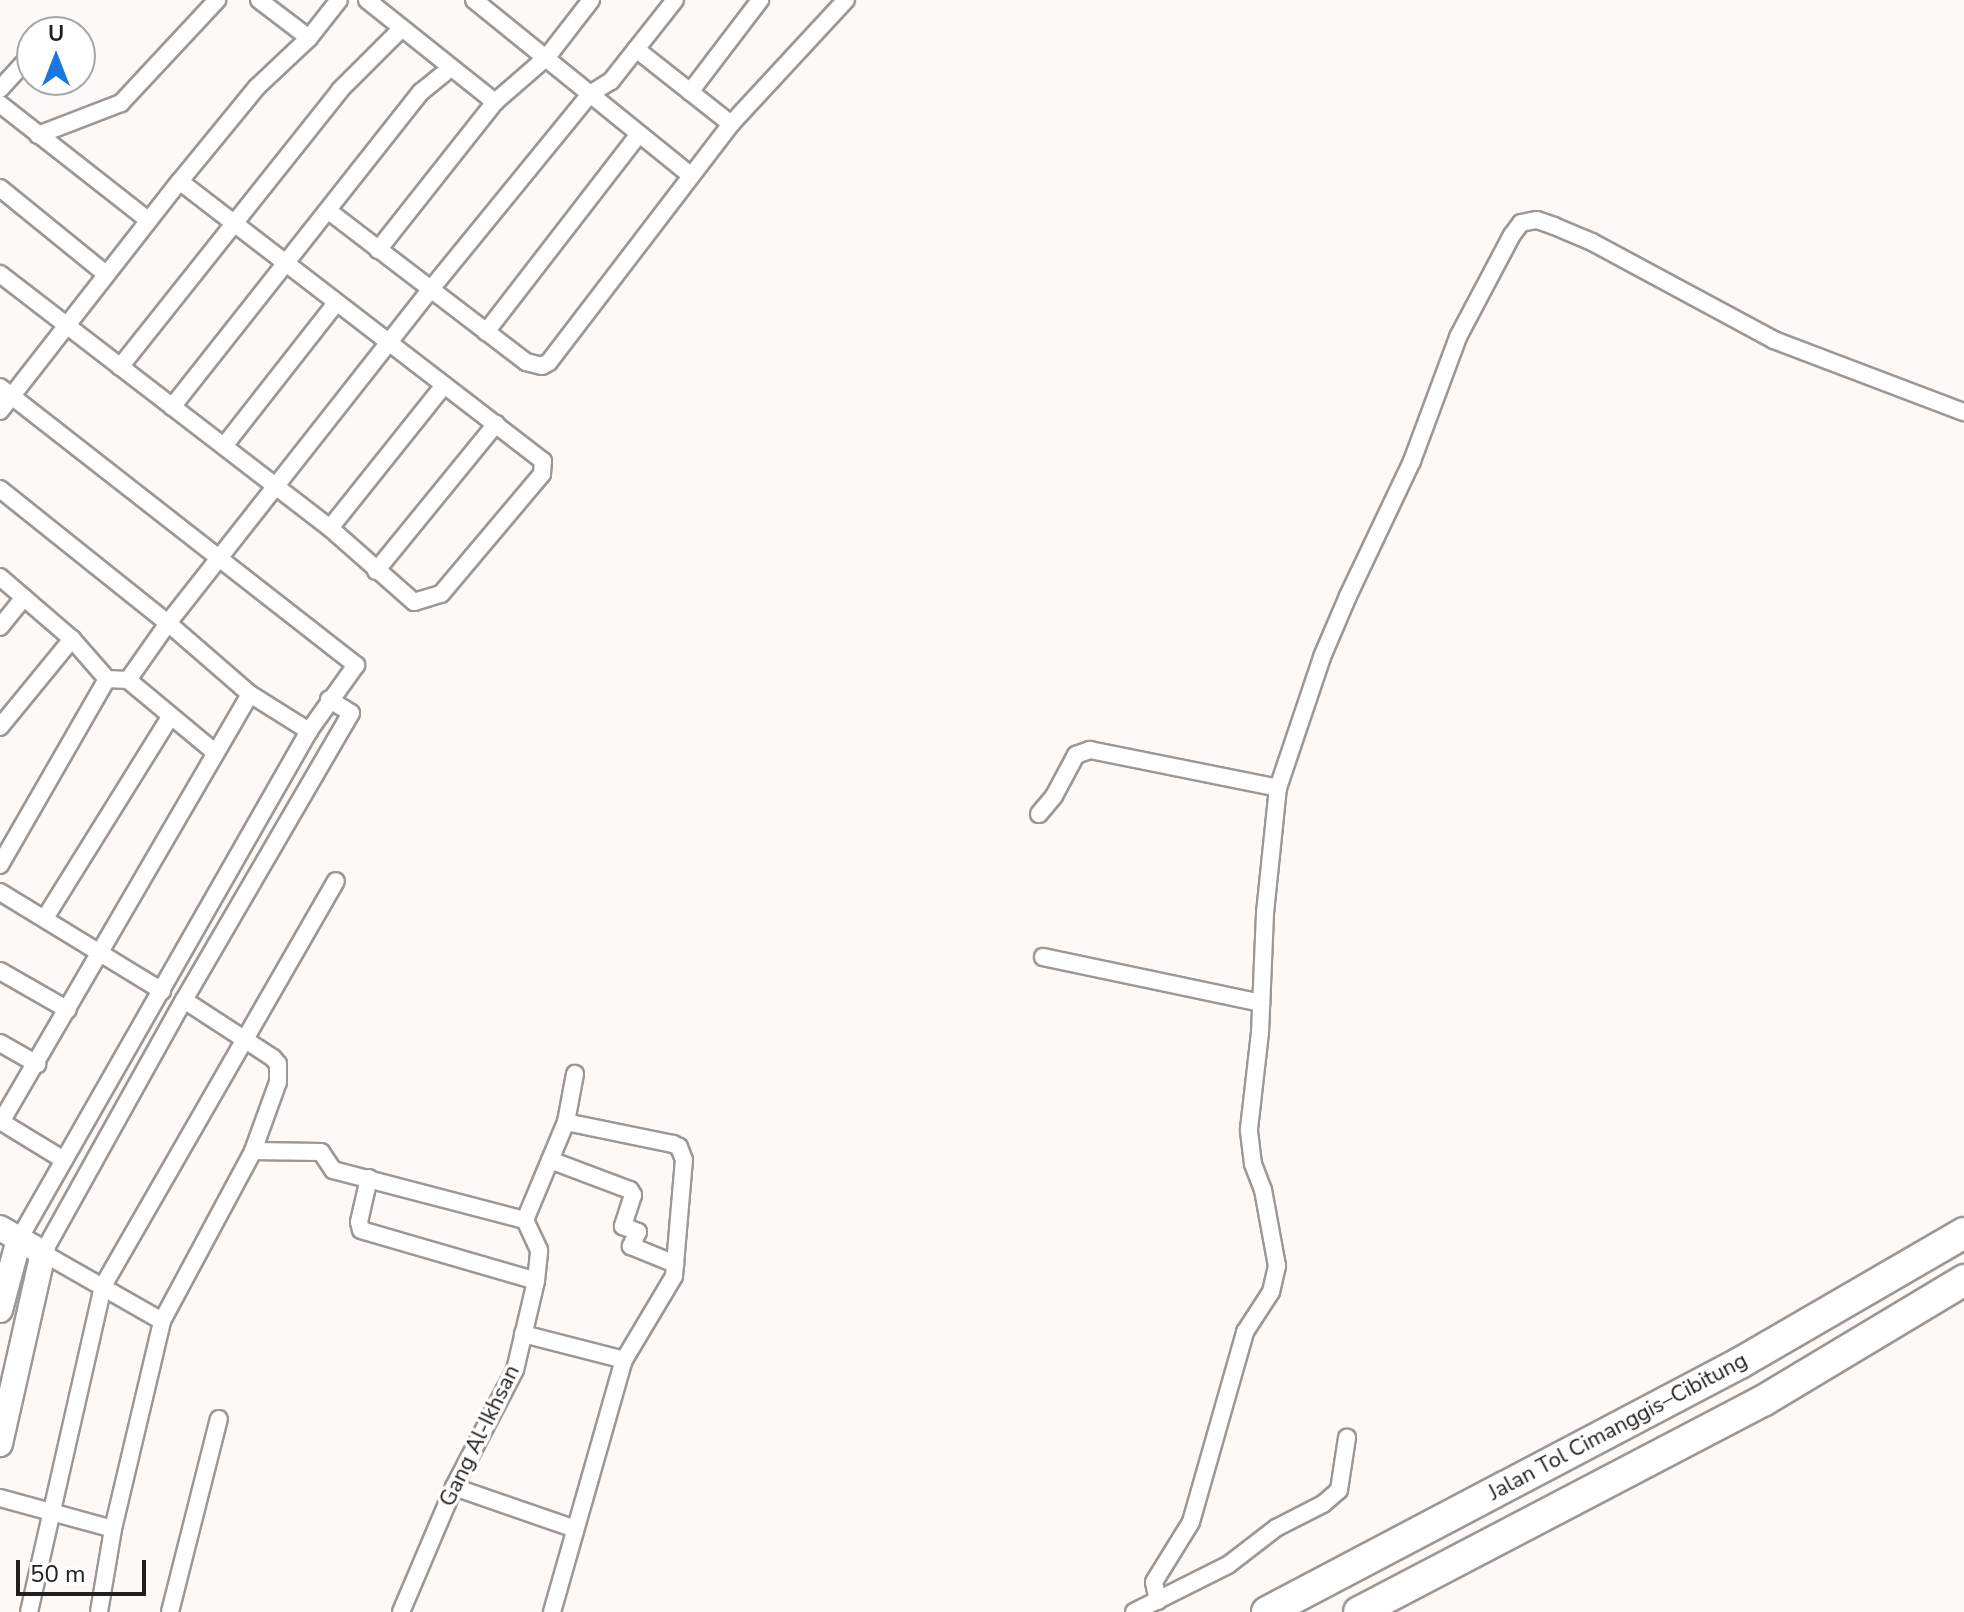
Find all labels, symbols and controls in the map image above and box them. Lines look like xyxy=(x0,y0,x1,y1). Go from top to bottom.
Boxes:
north arrow xyxy=(16,16,96,96)
text: U xyxy=(48,19,64,49)
street label: Jalan Tol Cimanggis–Cibitung xyxy=(1484,1347,1752,1507)
street label: Gang Al-Ikhsan xyxy=(434,1361,526,1511)
scale bar xyxy=(20,1544,150,1594)
text: 50 m xyxy=(30,1558,86,1590)

